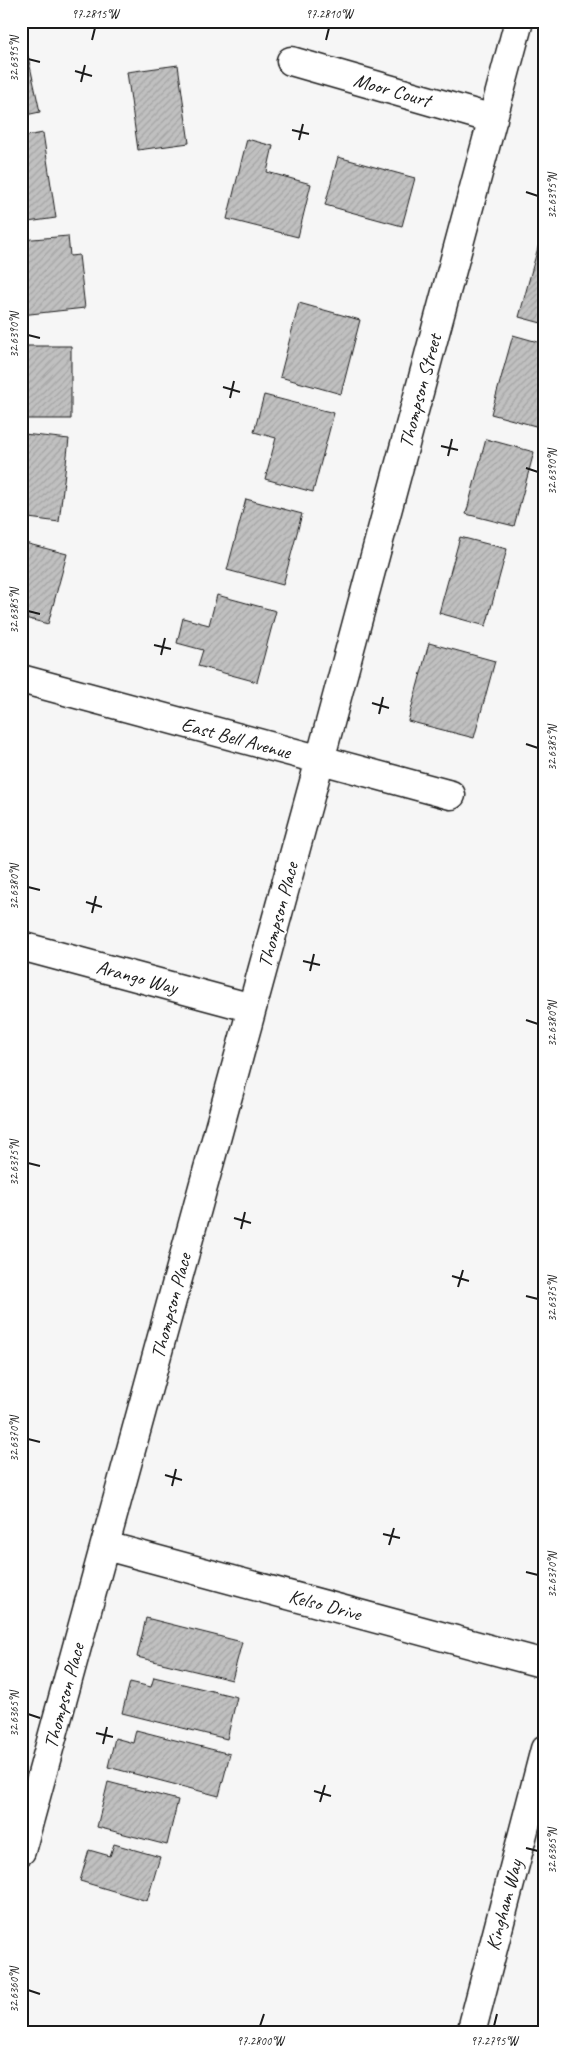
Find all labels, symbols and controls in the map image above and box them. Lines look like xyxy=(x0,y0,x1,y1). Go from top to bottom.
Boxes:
text: 97.2815°W xyxy=(72,6,121,22)
text: 97.2810°W xyxy=(306,6,355,22)
text: 32.6395°N xyxy=(6,35,22,82)
street label: Moor Court xyxy=(351,67,436,114)
text: 32.6395°N xyxy=(544,172,560,219)
text: 32.6390°N xyxy=(6,311,22,358)
street label: Thompson Street xyxy=(393,329,448,451)
text: 32.6390°N xyxy=(544,448,560,495)
text: 32.6385°N xyxy=(6,587,22,634)
street label: East Bell Avenue xyxy=(179,711,295,765)
text: 32.6385°N xyxy=(544,724,560,771)
street label: Thompson Place xyxy=(252,858,304,970)
text: 32.6380°N xyxy=(6,863,22,910)
street label: Arango Way xyxy=(94,954,182,1000)
text: 32.6380°N xyxy=(544,1000,560,1047)
text: 32.6375°N xyxy=(6,1139,22,1186)
street label: Thompson Place xyxy=(145,1249,197,1361)
text: 32.6375°N xyxy=(544,1275,560,1322)
text: 32.6370°N xyxy=(6,1415,22,1462)
text: 32.6370°N xyxy=(544,1551,560,1598)
street label: Kelso Drive xyxy=(286,1583,365,1627)
street label: Thompson Place xyxy=(38,1639,90,1751)
text: 32.6365°N xyxy=(6,1690,22,1737)
text: 32.6365°N xyxy=(544,1827,560,1874)
street label: Kingham Way xyxy=(480,1856,528,1953)
text: 32.6360°N xyxy=(6,1966,22,2013)
text: 97.2800°W xyxy=(237,2033,286,2049)
text: 97.2795°W xyxy=(471,2033,520,2049)

